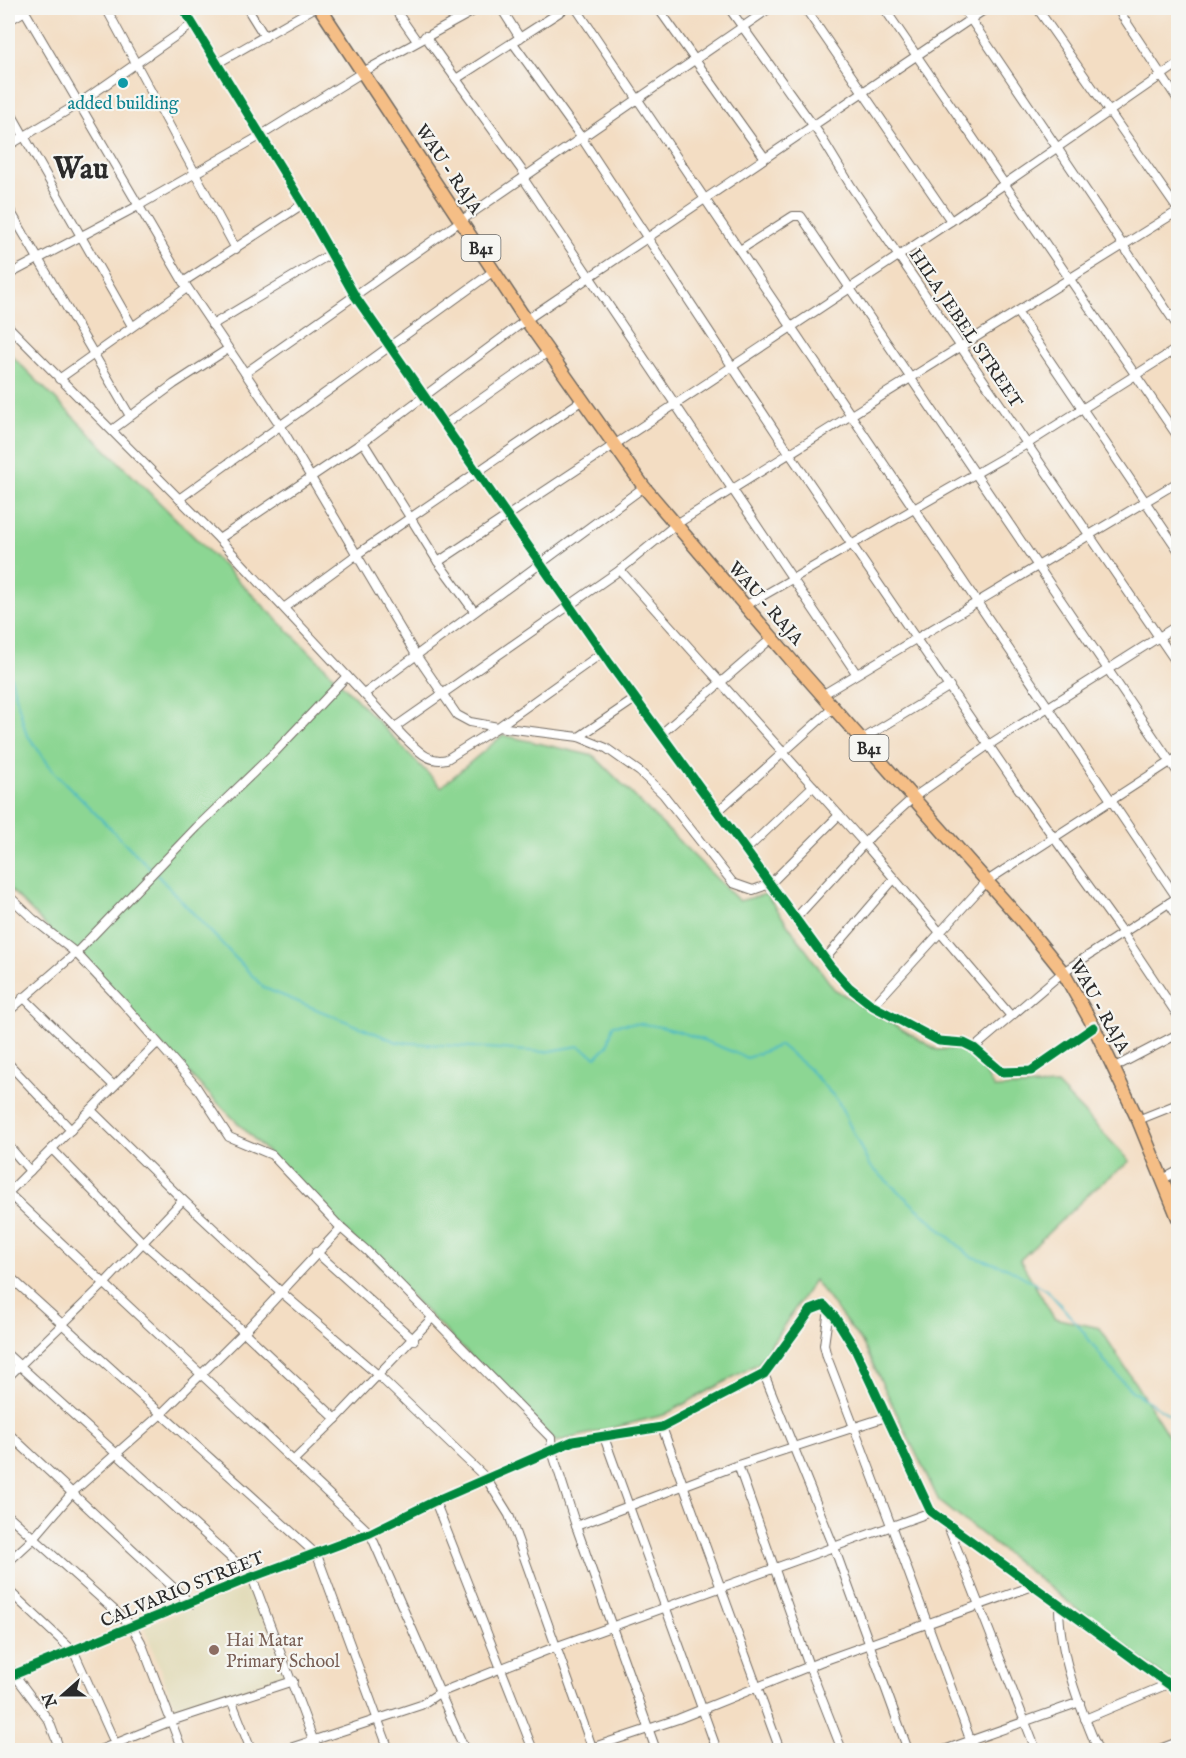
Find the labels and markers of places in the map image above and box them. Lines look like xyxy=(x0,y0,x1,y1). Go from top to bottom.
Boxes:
marker: added building xyxy=(116,76,130,90)
place label: added building xyxy=(67,93,179,116)
place label: Hai Matar Primary School xyxy=(226,1630,340,1674)
marker: Hai Matar Primary School xyxy=(207,1643,221,1657)

